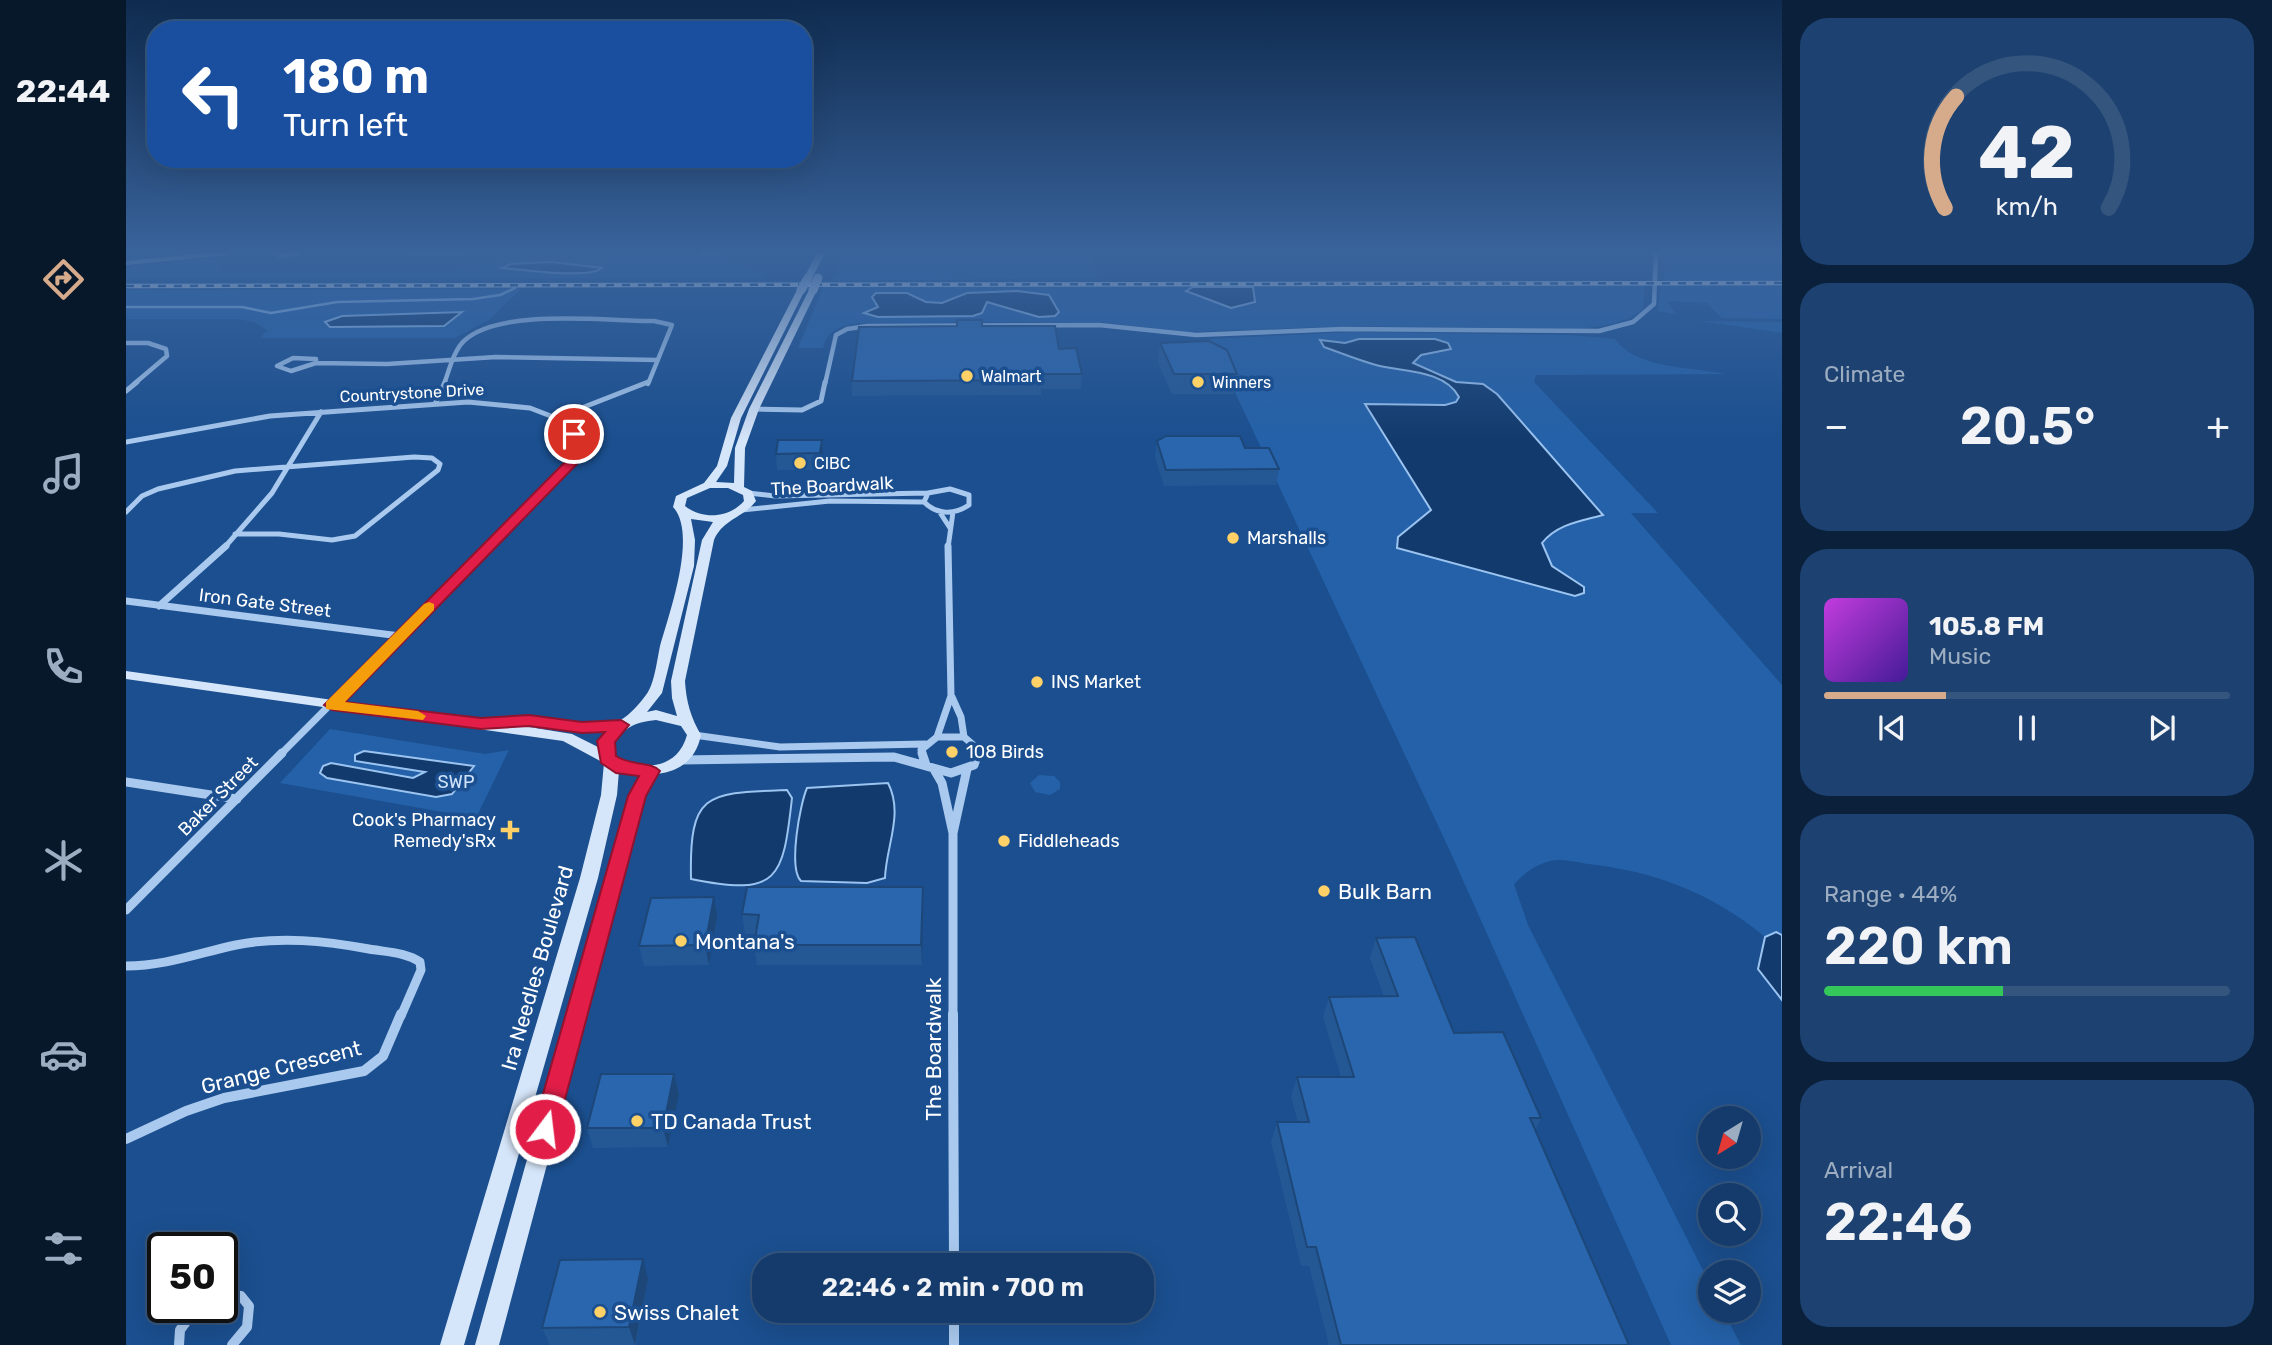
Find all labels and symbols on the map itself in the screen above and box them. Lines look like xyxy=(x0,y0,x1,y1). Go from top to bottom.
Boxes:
place label: Walmart xyxy=(981,367,1042,386)
marker: Walmart xyxy=(959,368,975,384)
place label: Winners xyxy=(1212,373,1271,392)
marker: Winners xyxy=(1190,374,1206,390)
street label: Countrystone Drive xyxy=(339,380,485,406)
pin xyxy=(544,404,604,464)
place label: CIBC xyxy=(814,454,850,473)
marker: CIBC xyxy=(792,455,808,471)
street label: The Boardwalk xyxy=(770,472,895,500)
place label: Marshalls xyxy=(1247,527,1326,549)
marker: Marshalls xyxy=(1225,530,1241,546)
street label: Iron Gate Street xyxy=(198,584,332,622)
place label: INS Market xyxy=(1051,671,1141,693)
marker: INS Market xyxy=(1029,674,1045,690)
place label: 108 Birds xyxy=(966,741,1044,763)
marker: 108 Birds xyxy=(944,744,960,760)
street label: Baker Street xyxy=(174,752,262,840)
park label: SWP xyxy=(438,771,474,793)
place label: Cook's Pharmacy Remedy'sRx xyxy=(352,809,496,852)
marker: Cook's Pharmacy Remedy'sRx xyxy=(502,822,518,838)
place label: Fiddleheads xyxy=(1018,830,1120,852)
marker: Fiddleheads xyxy=(996,833,1012,849)
street label: Ira Needles Boulevard xyxy=(496,863,578,1073)
place label: Bulk Barn xyxy=(1338,879,1432,904)
marker: Bulk Barn xyxy=(1316,883,1332,899)
place label: Montana's xyxy=(695,929,795,954)
marker: Montana's xyxy=(673,933,689,949)
street label: The Boardwalk xyxy=(921,977,946,1121)
street label: Grange Crescent xyxy=(198,1035,364,1099)
position arrow xyxy=(508,1092,582,1166)
north arrow xyxy=(1698,1106,1760,1169)
place label: TD Canada Trust xyxy=(651,1109,811,1134)
marker: TD Canada Trust xyxy=(629,1113,645,1129)
speed limit sign: 50 xyxy=(147,1232,238,1323)
place label: Swiss Chalet xyxy=(614,1300,739,1325)
marker: Swiss Chalet xyxy=(592,1304,608,1320)

